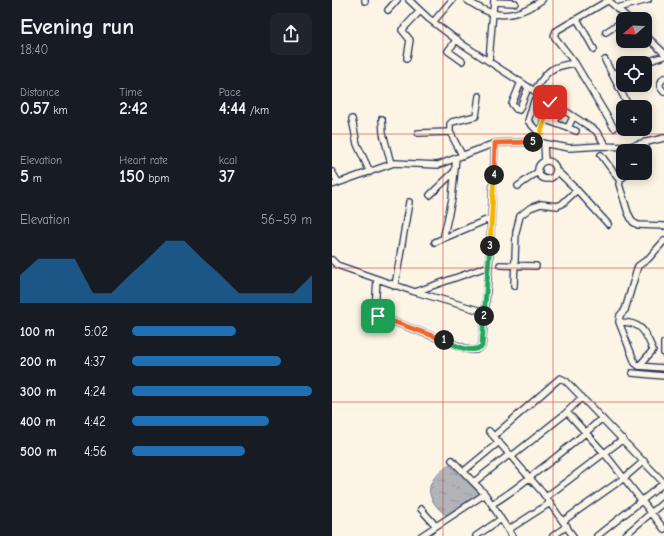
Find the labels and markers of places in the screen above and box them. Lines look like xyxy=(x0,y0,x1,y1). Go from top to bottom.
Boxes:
pin xyxy=(533,85,567,119)
pin: 5 xyxy=(523,132,543,152)
pin: 4 xyxy=(484,165,504,185)
pin: 3 xyxy=(480,236,500,256)
pin xyxy=(361,299,395,333)
pin: 2 xyxy=(474,306,494,326)
pin: 1 xyxy=(434,330,454,350)

